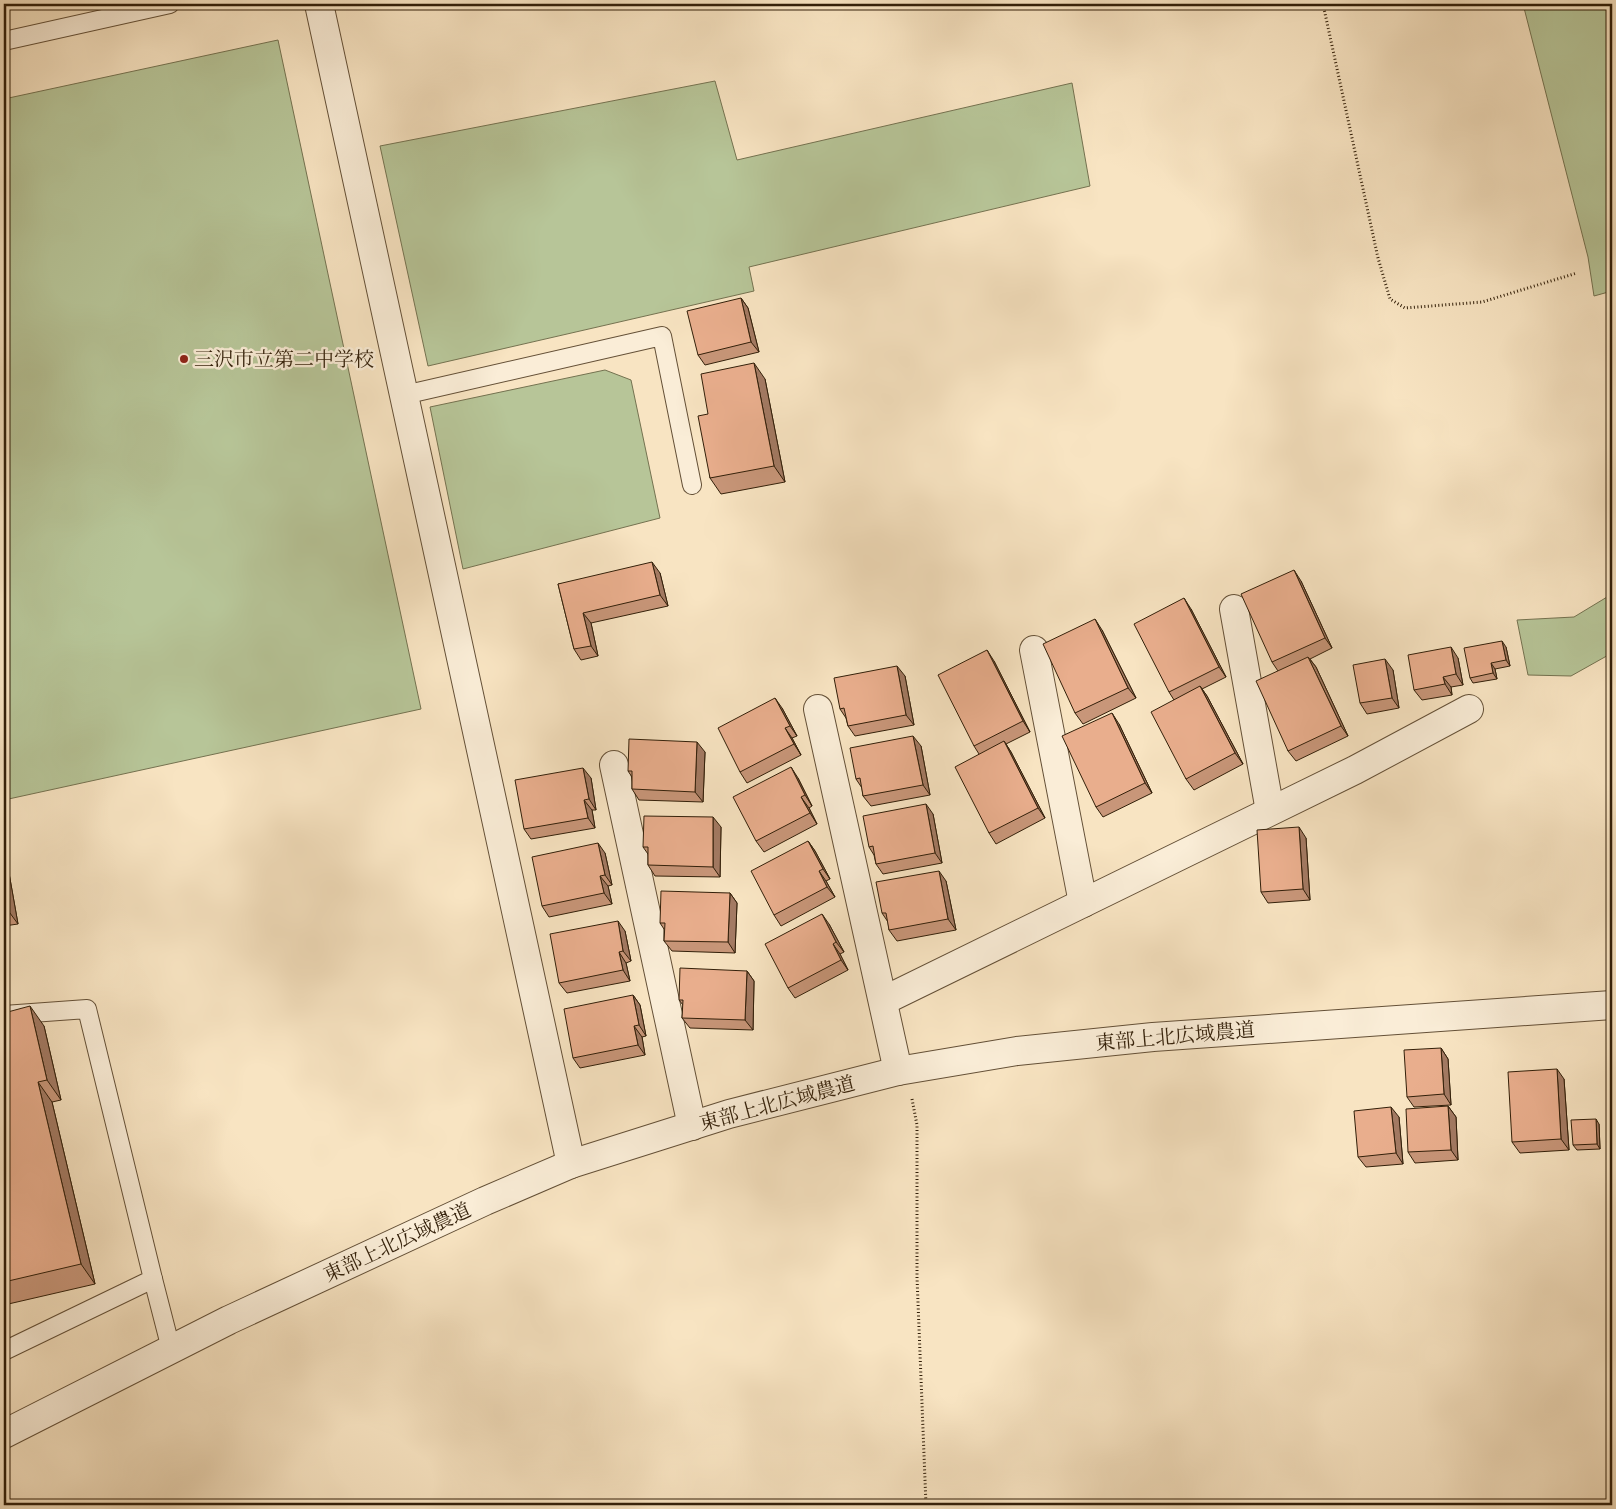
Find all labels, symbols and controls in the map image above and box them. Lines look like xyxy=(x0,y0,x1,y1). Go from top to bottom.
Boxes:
place label: 三沢市立第二中学校 xyxy=(194,347,374,375)
marker: 三沢市立第二中学校 xyxy=(178,353,190,365)
street label: 東部上北広域農道 xyxy=(1094,1017,1256,1059)
street label: 東部上北広域農道 xyxy=(697,1071,858,1139)
street label: 東部上北広域農道 xyxy=(319,1197,476,1290)

